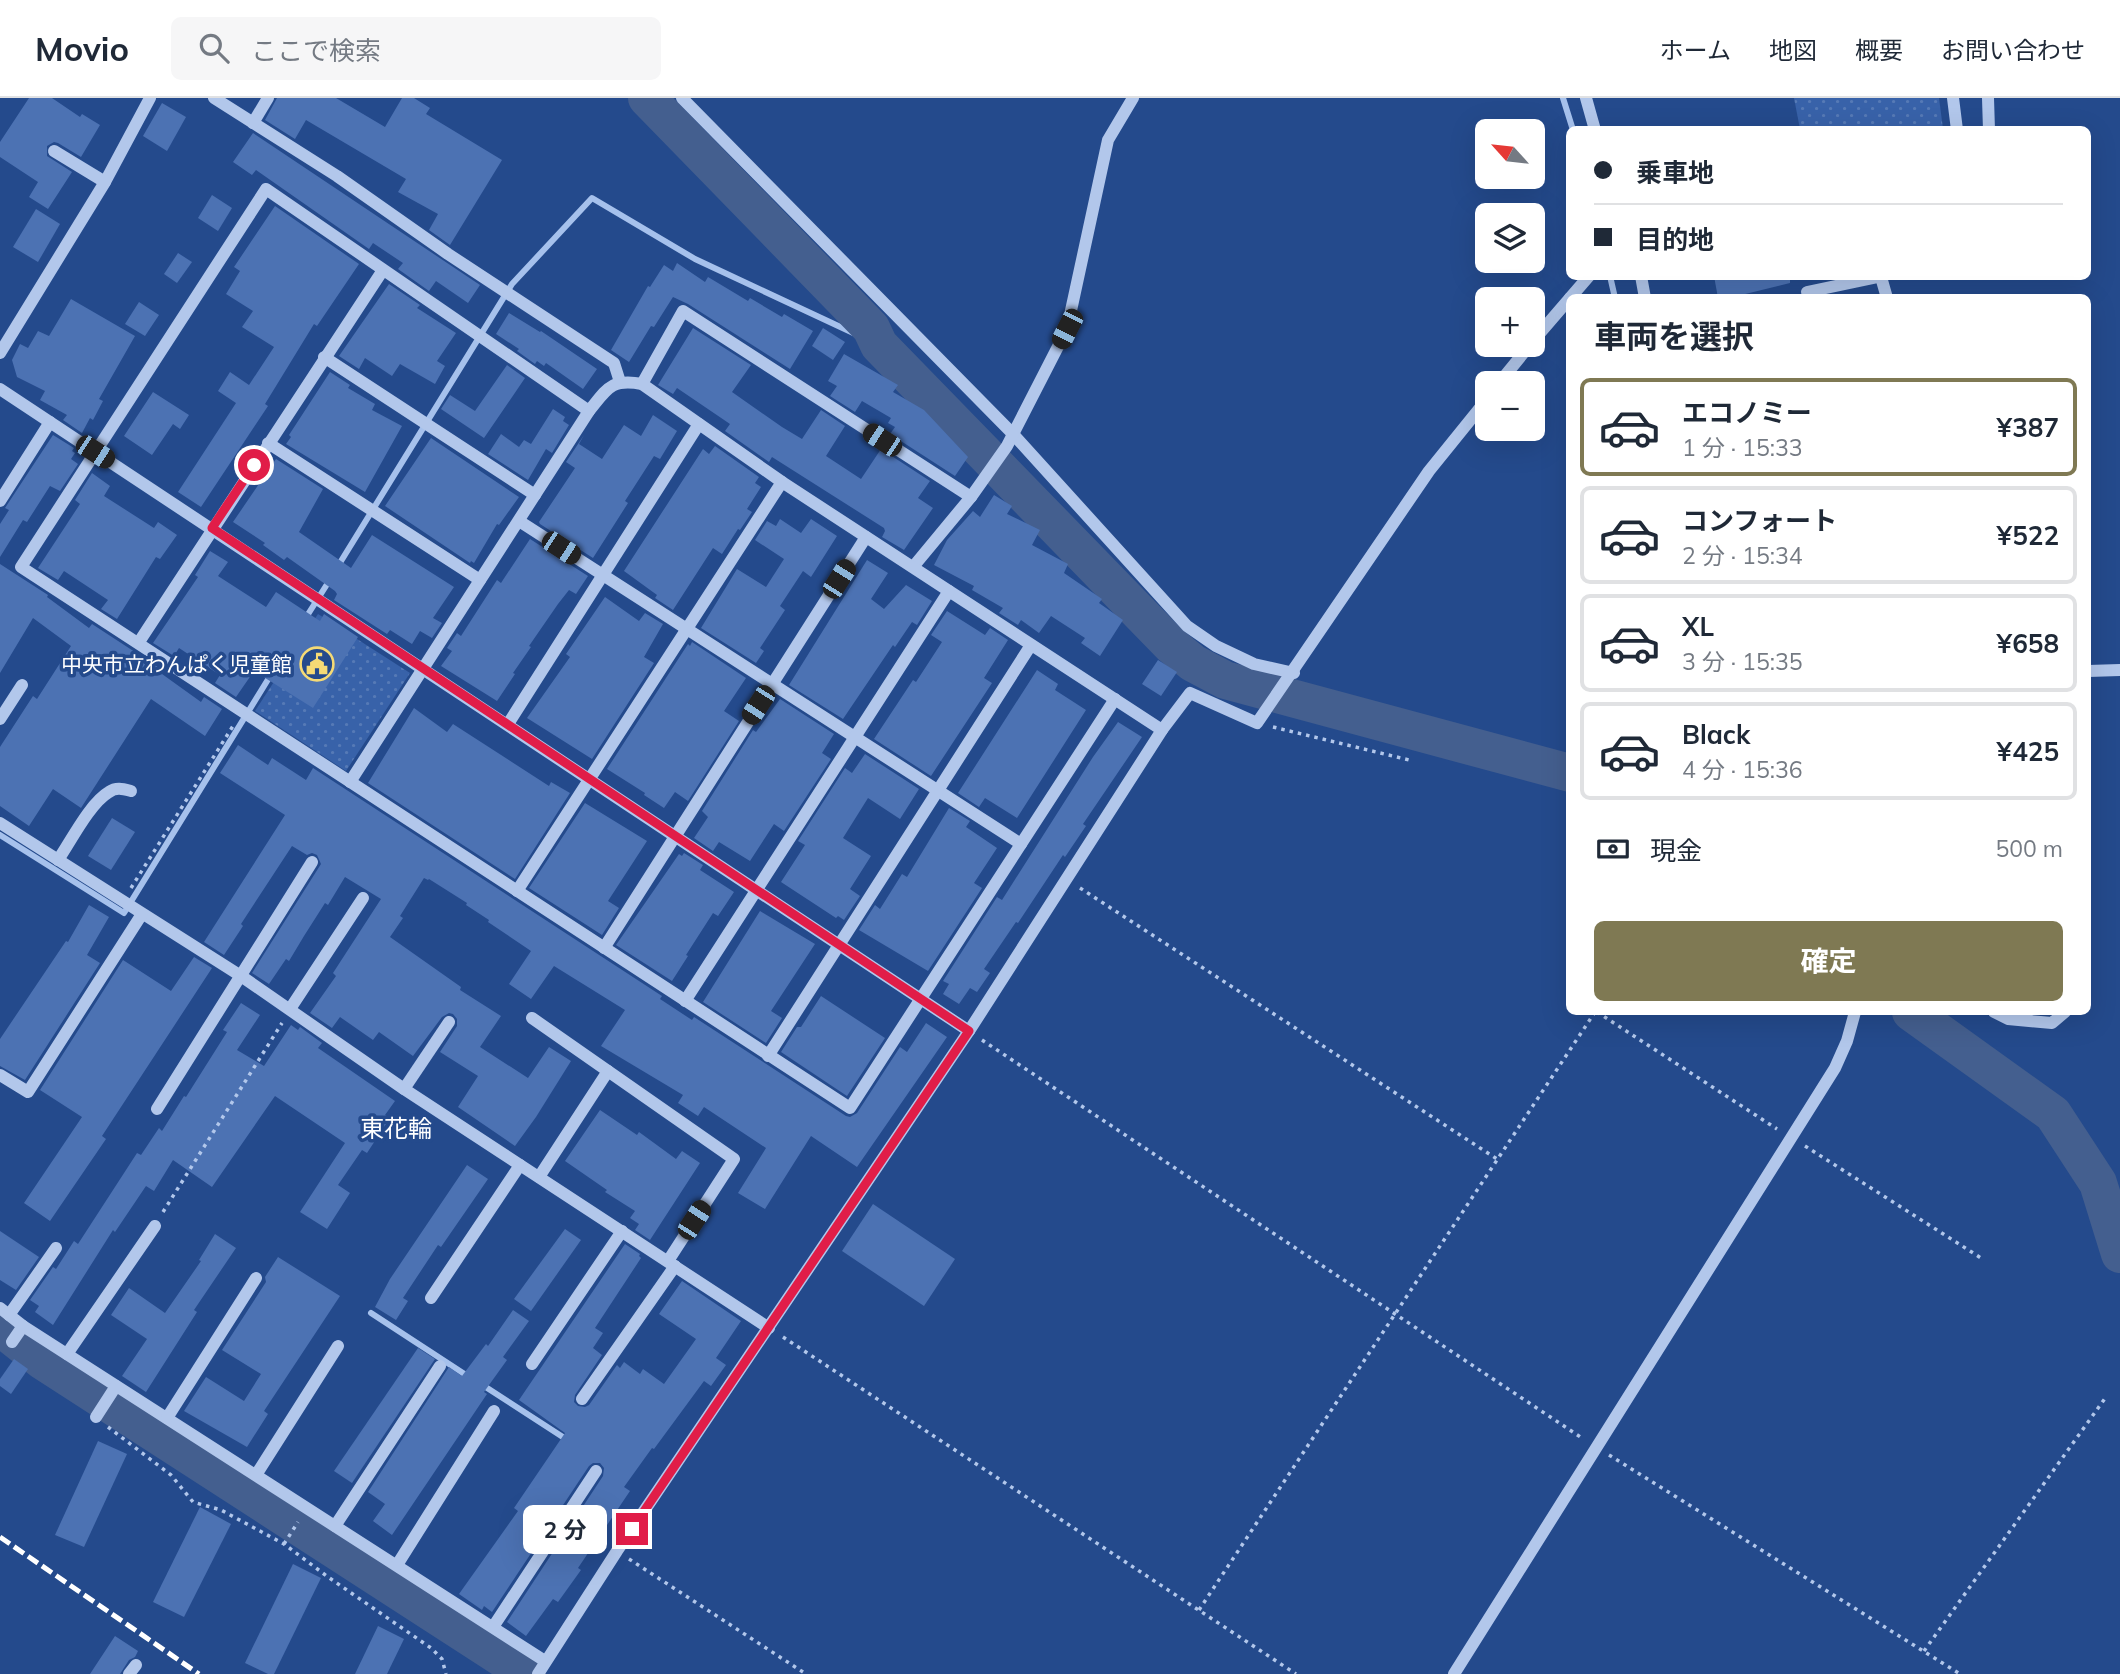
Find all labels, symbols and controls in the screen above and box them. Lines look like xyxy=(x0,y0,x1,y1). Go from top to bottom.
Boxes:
search box xyxy=(171,17,661,80)
text: Movio xyxy=(35,28,129,69)
icon: search xyxy=(195,29,233,67)
text: ここで検索 xyxy=(251,34,381,67)
text: ホーム xyxy=(1660,35,1731,65)
text: 地図 xyxy=(1769,35,1817,65)
text: 概要 xyxy=(1855,35,1903,65)
text: お問い合わせ xyxy=(1941,35,2085,65)
north arrow xyxy=(1475,119,1545,189)
map controls xyxy=(1475,119,1545,441)
text: 乗車地 xyxy=(1636,156,1714,189)
button: layers xyxy=(1475,203,1545,273)
text: 目的地 xyxy=(1636,223,1714,256)
button: + xyxy=(1475,287,1545,357)
car xyxy=(1049,306,1086,352)
text: 車両を選択 xyxy=(1594,316,1754,356)
button: − xyxy=(1475,371,1545,441)
icon: car xyxy=(1598,396,1661,459)
text: エコノミー xyxy=(1682,396,1812,429)
text: ¥387 xyxy=(1997,411,2059,444)
car xyxy=(859,420,906,460)
car xyxy=(72,432,119,472)
text: 1 分 · 15:33 xyxy=(1682,433,1803,462)
route start xyxy=(238,449,270,481)
icon: car xyxy=(1598,504,1661,567)
text: コンフォート xyxy=(1682,504,1837,537)
text: ¥522 xyxy=(1997,519,2059,552)
car xyxy=(538,528,585,568)
text: 2 分 · 15:34 xyxy=(1682,541,1803,570)
car xyxy=(819,556,860,602)
text: XL xyxy=(1682,610,1714,643)
icon: car xyxy=(1598,612,1661,675)
text: ¥658 xyxy=(1997,627,2059,660)
public building icon: 中央市立わんぱく児童館 xyxy=(298,645,336,683)
text: 3 分 · 15:35 xyxy=(1682,647,1803,676)
place label: 中央市立わんぱく児童館 xyxy=(61,651,292,677)
car xyxy=(738,682,779,728)
text: Black xyxy=(1682,718,1750,751)
icon: car xyxy=(1598,720,1661,783)
text: ¥425 xyxy=(1997,735,2059,768)
text: 4 分 · 15:36 xyxy=(1682,755,1803,784)
icon: cash xyxy=(1594,830,1632,868)
text: 現金 xyxy=(1650,834,1702,867)
text: 500 m xyxy=(1995,834,2063,863)
button: 確定 xyxy=(1594,921,2063,1001)
district label: 東花輪 xyxy=(360,1113,432,1143)
car xyxy=(674,1197,715,1243)
callout: 2 分 xyxy=(524,1504,608,1554)
route end xyxy=(616,1513,648,1545)
text: 2 分 xyxy=(543,1515,587,1544)

